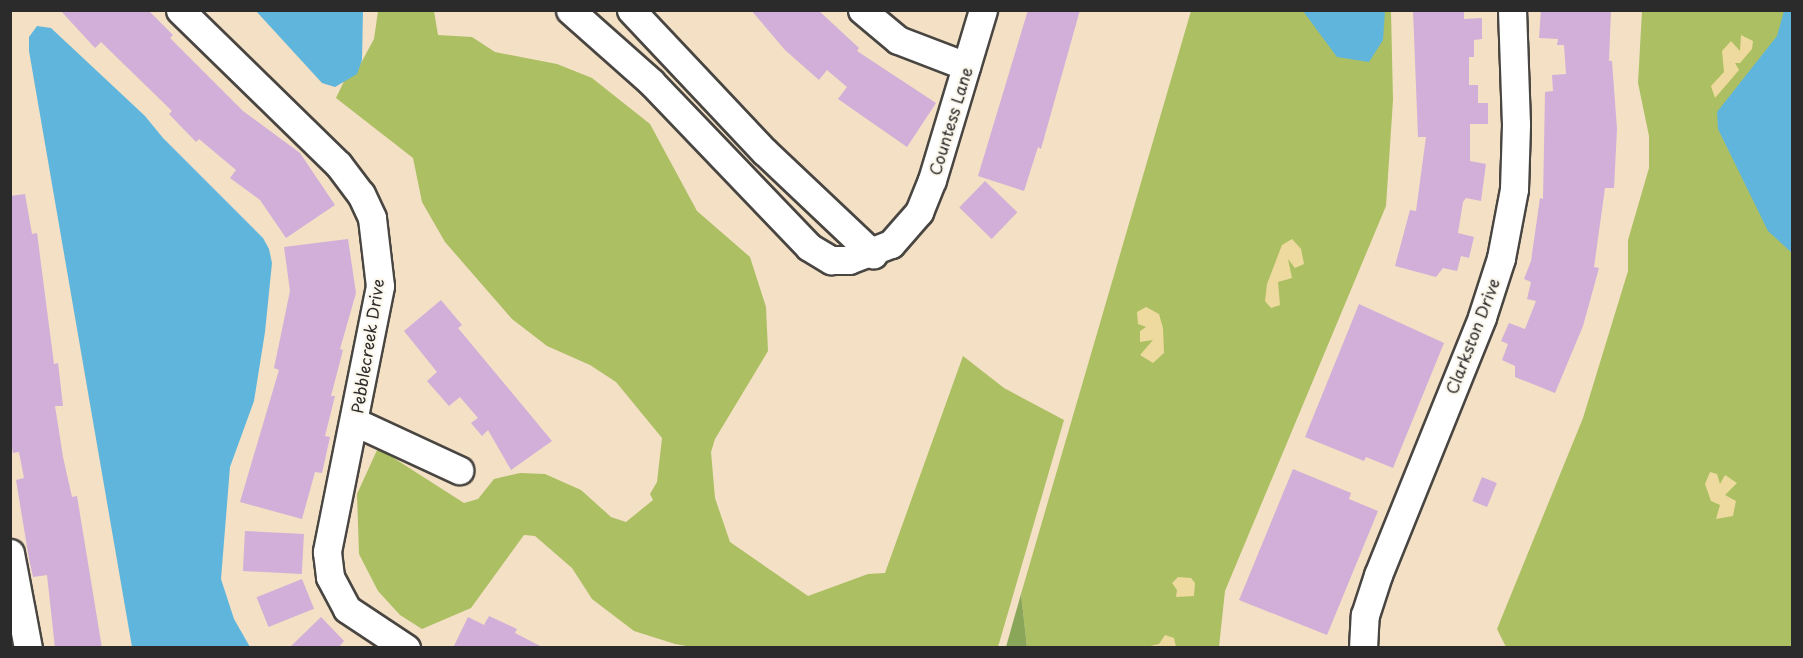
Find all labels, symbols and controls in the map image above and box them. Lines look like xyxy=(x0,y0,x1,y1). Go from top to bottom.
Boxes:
street label: Countess Lane xyxy=(924,65,976,177)
street label: Clarkston Drive xyxy=(1441,276,1503,396)
street label: Pebblecreek Drive xyxy=(347,277,387,415)

